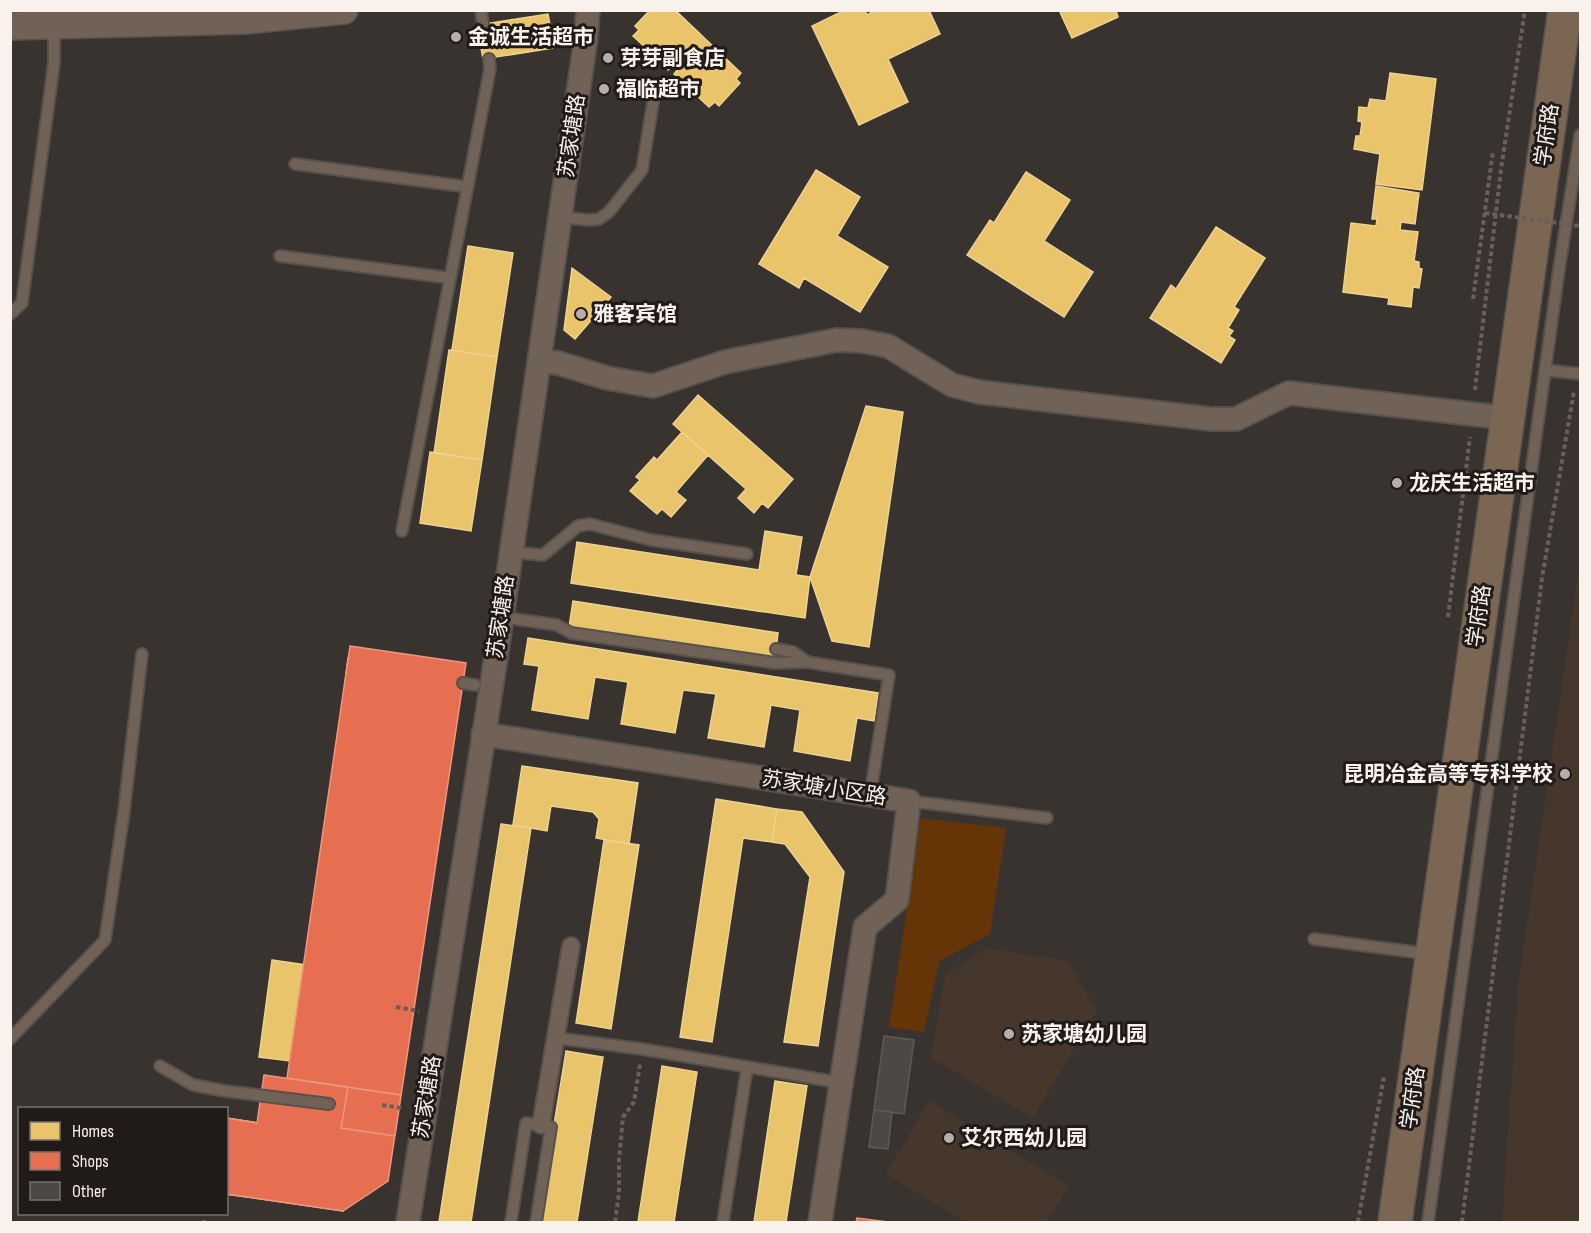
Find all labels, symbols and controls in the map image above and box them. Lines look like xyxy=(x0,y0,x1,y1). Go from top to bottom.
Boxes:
place label: 金诚生活超市 xyxy=(468,25,594,50)
marker: 金诚生活超市 xyxy=(449,30,463,44)
place label: 芽芽副食店 xyxy=(620,46,725,71)
marker: 芽芽副食店 xyxy=(601,51,615,65)
place label: 福临超市 xyxy=(616,77,700,102)
marker: 福临超市 xyxy=(597,82,611,96)
street label: 苏家塘路 xyxy=(554,93,590,179)
street label: 学府路 xyxy=(1530,102,1564,168)
place label: 雅客宾馆 xyxy=(593,302,677,327)
marker: 雅客宾馆 xyxy=(574,307,588,321)
place label: 龙庆生活超市 xyxy=(1409,471,1535,496)
marker: 龙庆生活超市 xyxy=(1390,476,1404,490)
street label: 苏家塘路 xyxy=(483,574,519,660)
street label: 学府路 xyxy=(1462,583,1496,649)
place label: 昆明冶金高等专科学校 xyxy=(1343,762,1553,787)
street label: 苏家塘小区路 xyxy=(760,766,888,810)
marker: 昆明冶金高等专科学校 xyxy=(1558,767,1572,781)
place label: 苏家塘幼儿园 xyxy=(1021,1022,1147,1047)
marker: 苏家塘幼儿园 xyxy=(1002,1027,1016,1041)
street label: 苏家塘路 xyxy=(408,1054,446,1140)
street label: 学府路 xyxy=(1396,1065,1430,1131)
legend xyxy=(18,1107,228,1215)
text: Homes xyxy=(72,1121,114,1142)
place label: 艾尔西幼儿园 xyxy=(961,1126,1087,1151)
marker: 艾尔西幼儿园 xyxy=(942,1131,956,1145)
text: Shops xyxy=(72,1151,109,1172)
text: Other xyxy=(72,1181,106,1202)

